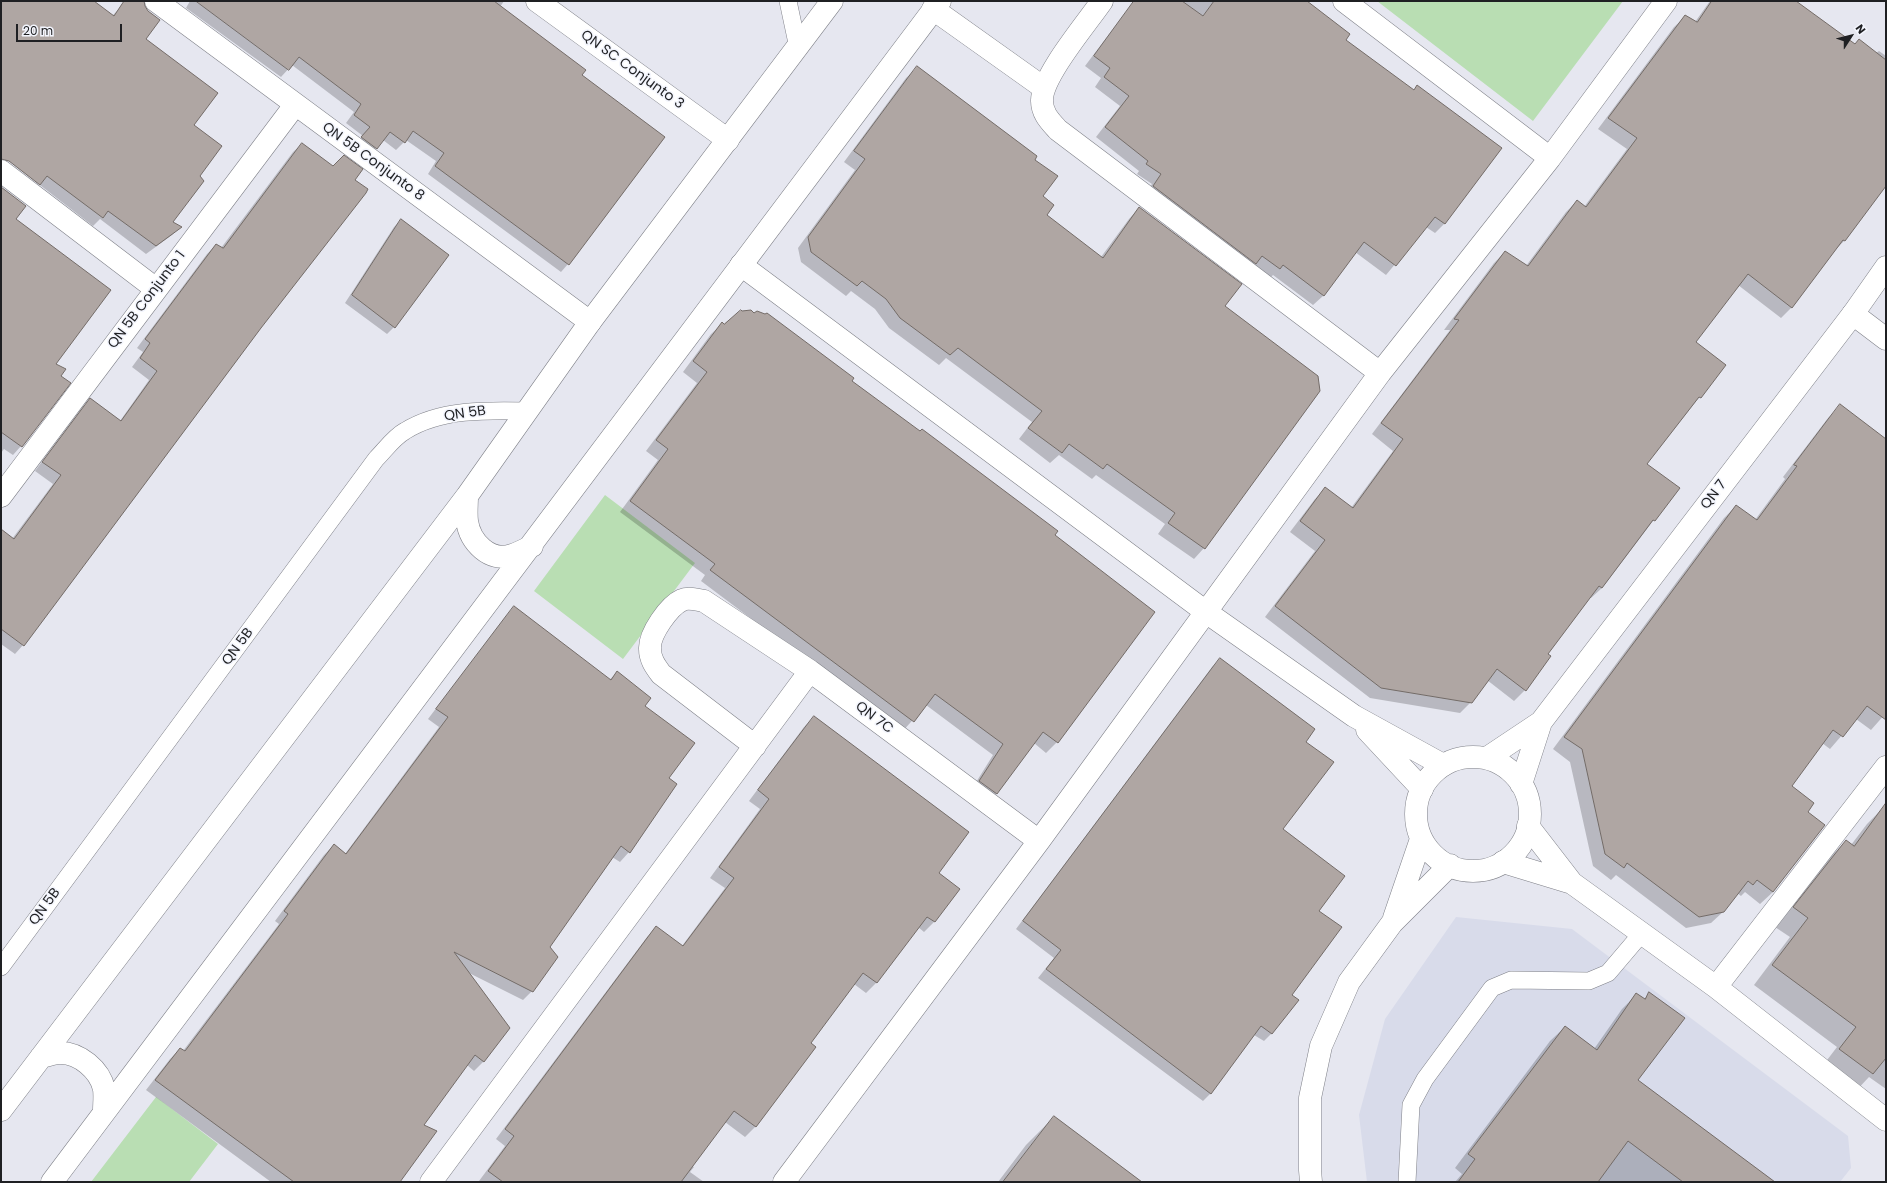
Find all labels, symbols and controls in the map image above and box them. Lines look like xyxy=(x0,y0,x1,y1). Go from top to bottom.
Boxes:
scale bar xyxy=(18,16,124,42)
north arrow xyxy=(1831,16,1871,56)
text: N xyxy=(1852,21,1870,37)
text: 20 m xyxy=(23,22,53,39)
street label: QN SC Conjunto 3 xyxy=(577,27,687,113)
street label: QN 5B Conjunto 8 xyxy=(319,119,427,205)
street label: QN 5B Conjunto 1 xyxy=(105,248,189,352)
street label: QN 5B xyxy=(443,403,487,425)
street label: QN 7 xyxy=(1698,477,1730,513)
street label: QN 5B xyxy=(219,625,257,669)
street label: QN 7C xyxy=(852,698,896,738)
street label: QN 5B xyxy=(26,885,64,929)

